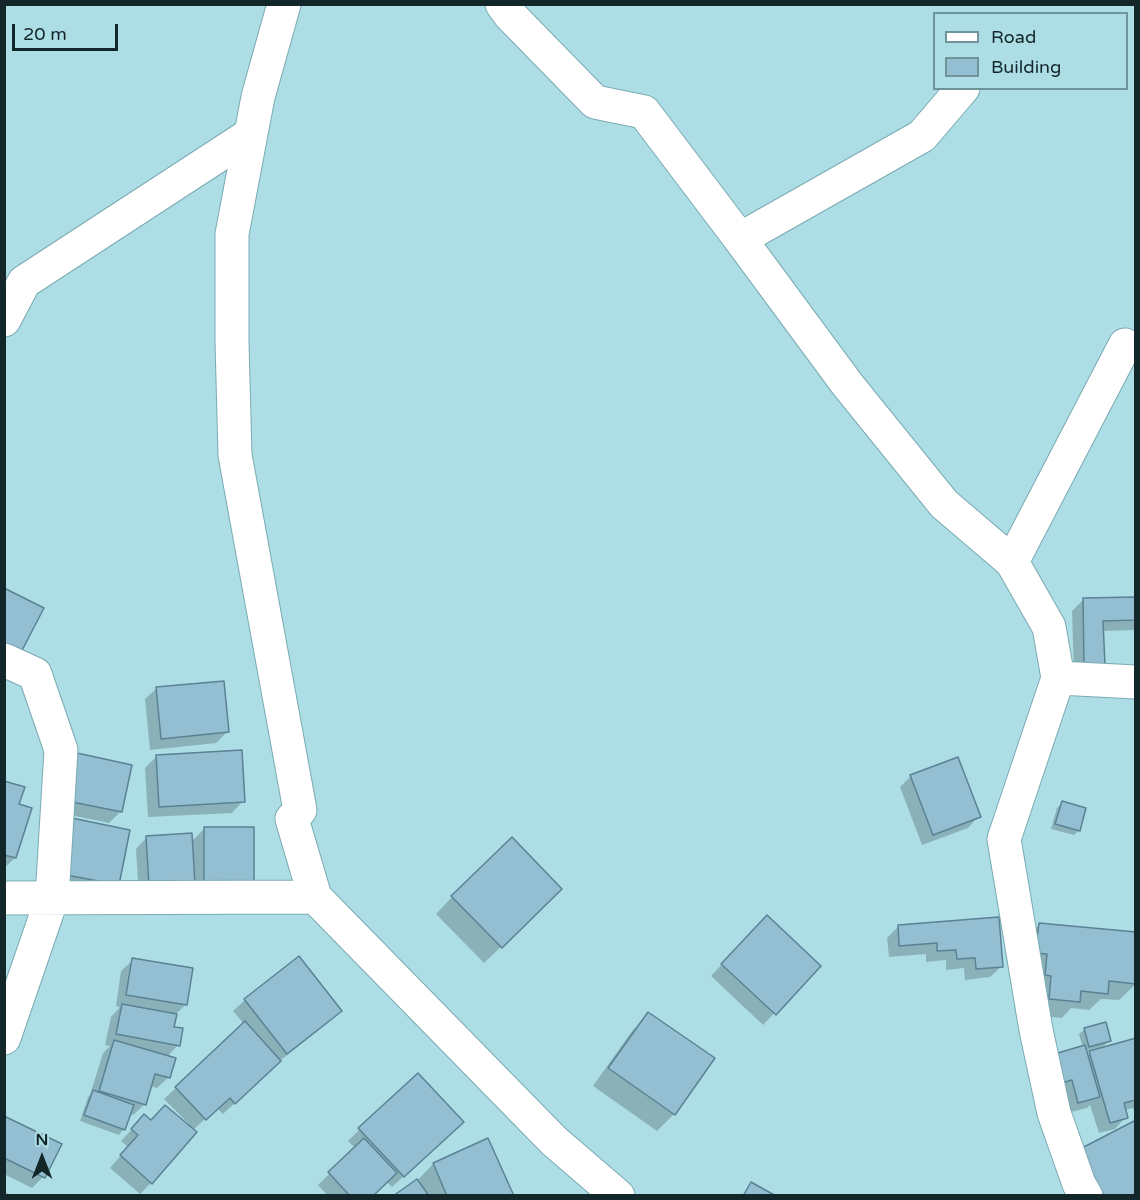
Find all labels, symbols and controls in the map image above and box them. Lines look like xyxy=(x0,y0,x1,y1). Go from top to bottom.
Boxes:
scale bar xyxy=(15,12,122,50)
legend xyxy=(933,12,1128,90)
text: 20 m xyxy=(23,23,67,45)
text: Road xyxy=(991,26,1036,48)
text: Building xyxy=(991,56,1061,78)
north arrow xyxy=(12,1128,72,1188)
text: N xyxy=(36,1130,48,1150)

